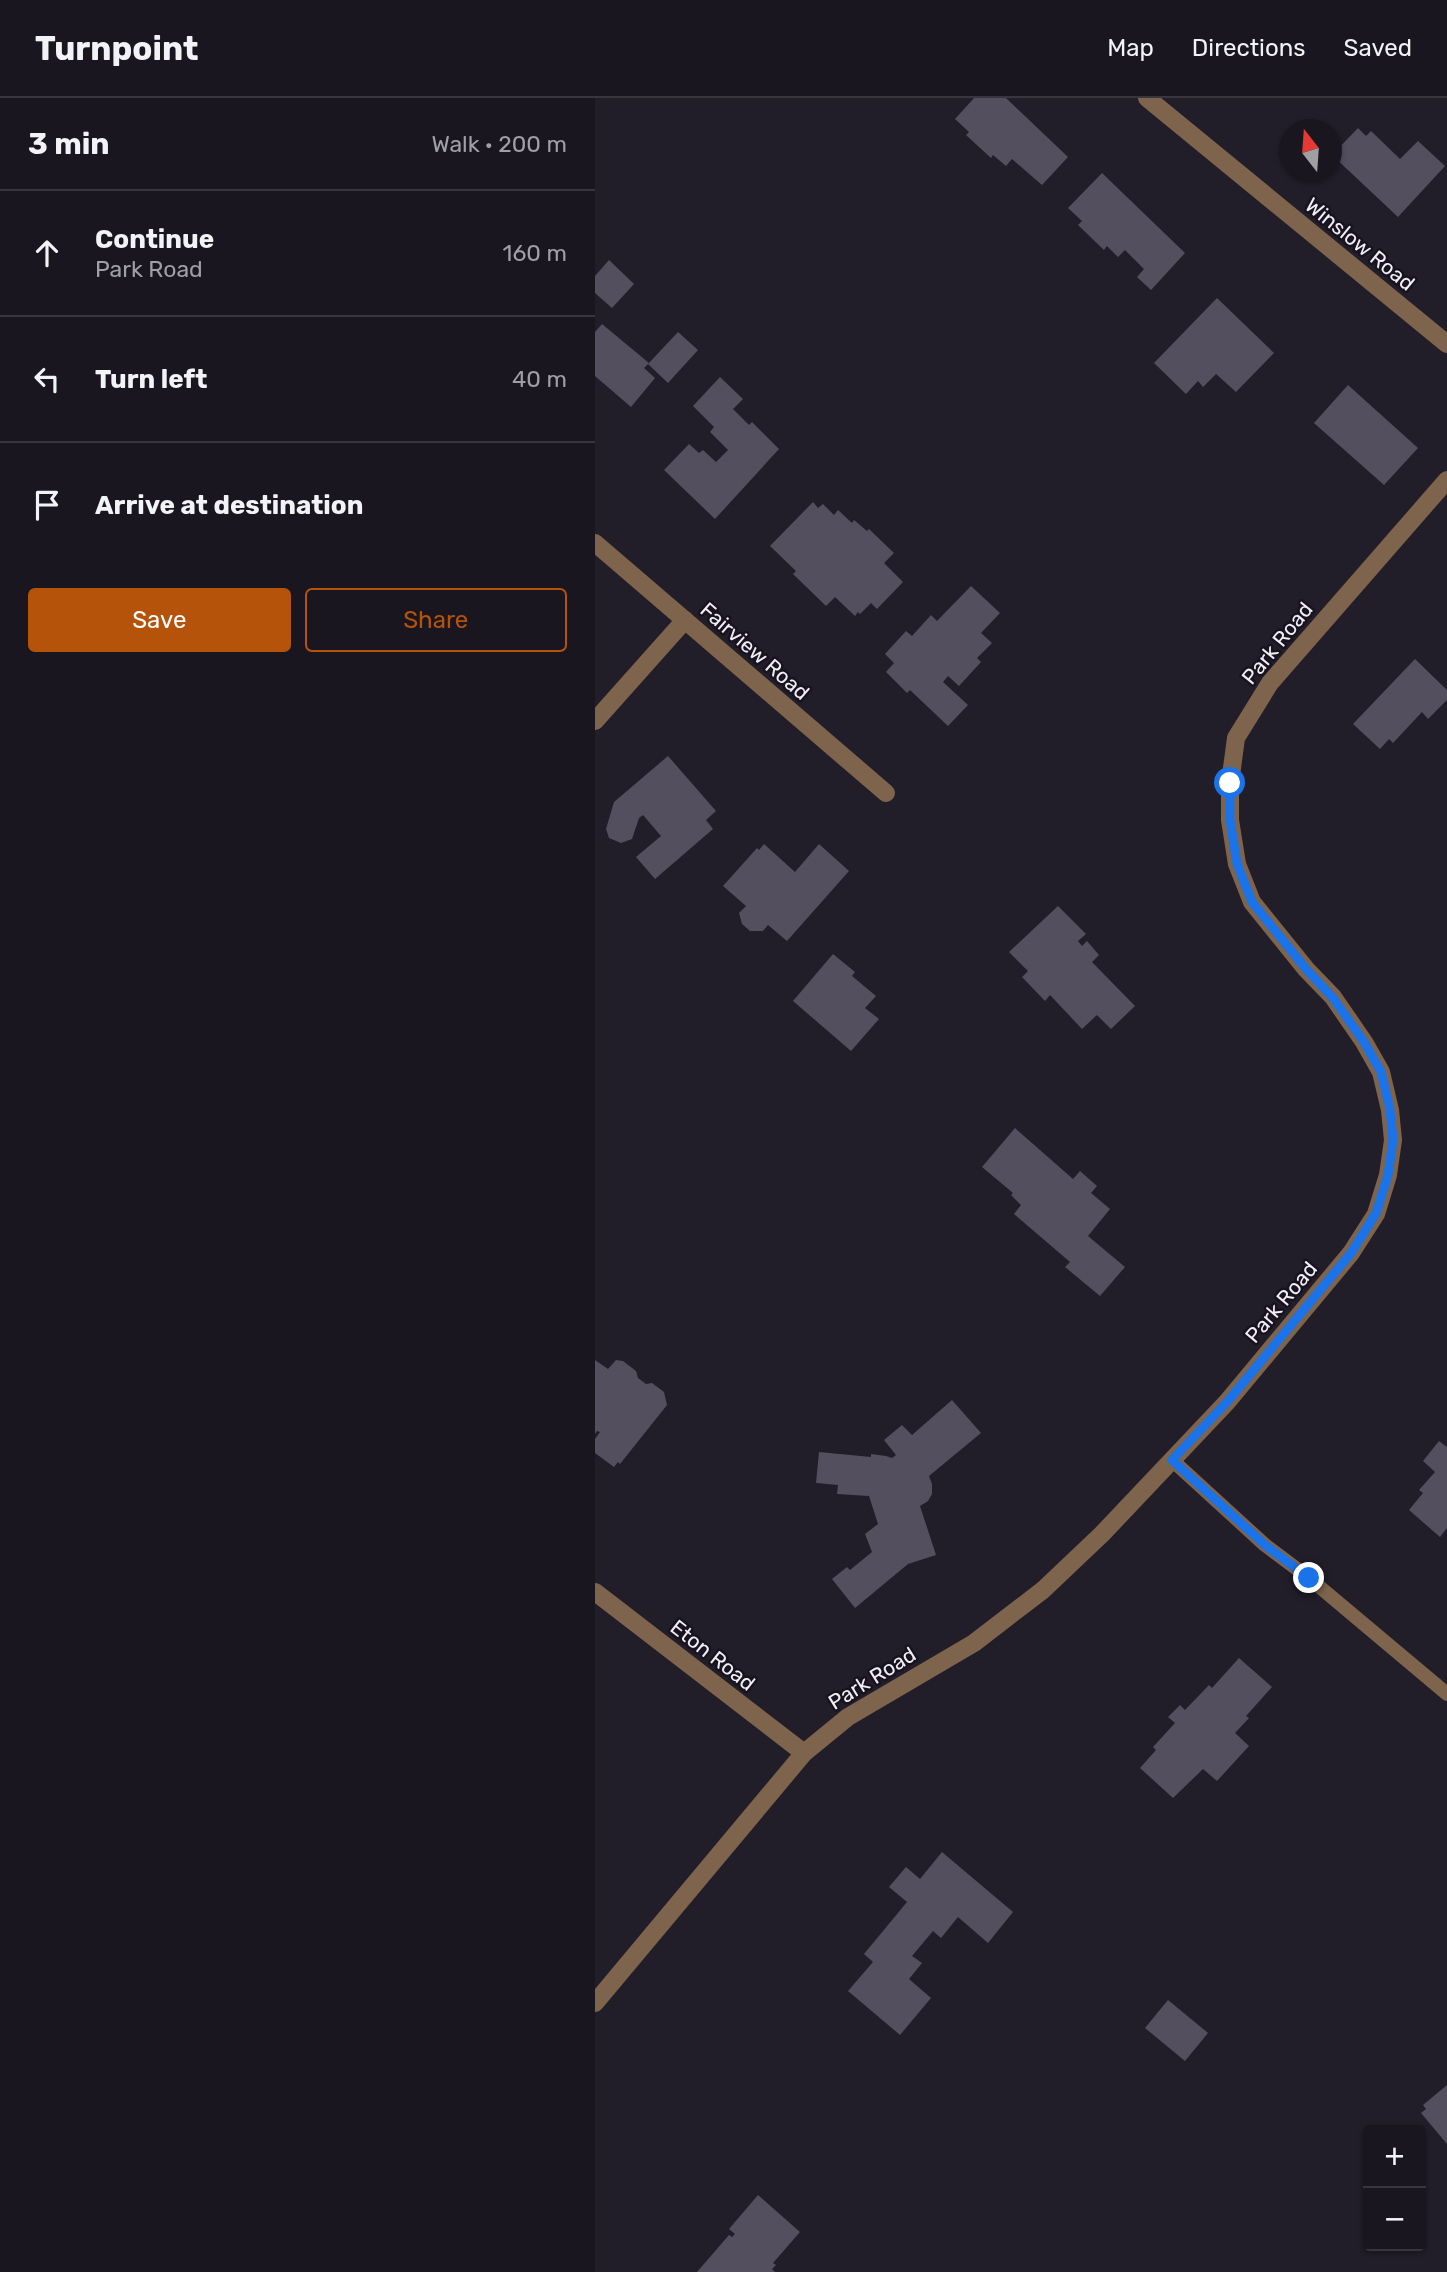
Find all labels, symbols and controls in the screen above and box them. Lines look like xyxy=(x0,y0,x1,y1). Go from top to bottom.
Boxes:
text: Turnpoint xyxy=(35,29,198,68)
text: Map xyxy=(1107,34,1154,62)
text: Directions xyxy=(1192,34,1305,62)
text: Saved xyxy=(1343,34,1412,62)
north arrow xyxy=(1279,119,1342,182)
text: 3 min xyxy=(28,126,110,162)
text: Walk · 200 m xyxy=(432,130,567,158)
street label: Winslow Road xyxy=(1300,192,1420,296)
text: Continue xyxy=(95,224,214,255)
icon: ahead xyxy=(28,234,66,272)
text: 160 m xyxy=(503,239,567,267)
text: Park Road xyxy=(95,255,203,283)
icon: left xyxy=(28,360,66,398)
text: Turn left xyxy=(95,364,207,395)
text: 40 m xyxy=(512,365,567,393)
icon: arrive xyxy=(28,486,66,524)
text: Arrive at destination xyxy=(95,490,363,521)
button: Save xyxy=(28,588,291,652)
button: Share xyxy=(305,588,567,652)
street label: Fairview Road xyxy=(696,597,814,705)
street label: Park Road xyxy=(1236,597,1318,689)
route start xyxy=(1214,767,1245,798)
street label: Park Road xyxy=(1240,1256,1322,1348)
route end xyxy=(1293,1562,1324,1593)
street label: Eton Road xyxy=(666,1614,760,1696)
street label: Park Road xyxy=(824,1641,920,1715)
map controls xyxy=(1363,2125,1426,2251)
button: + xyxy=(1363,2125,1426,2188)
button: − xyxy=(1363,2188,1426,2251)

